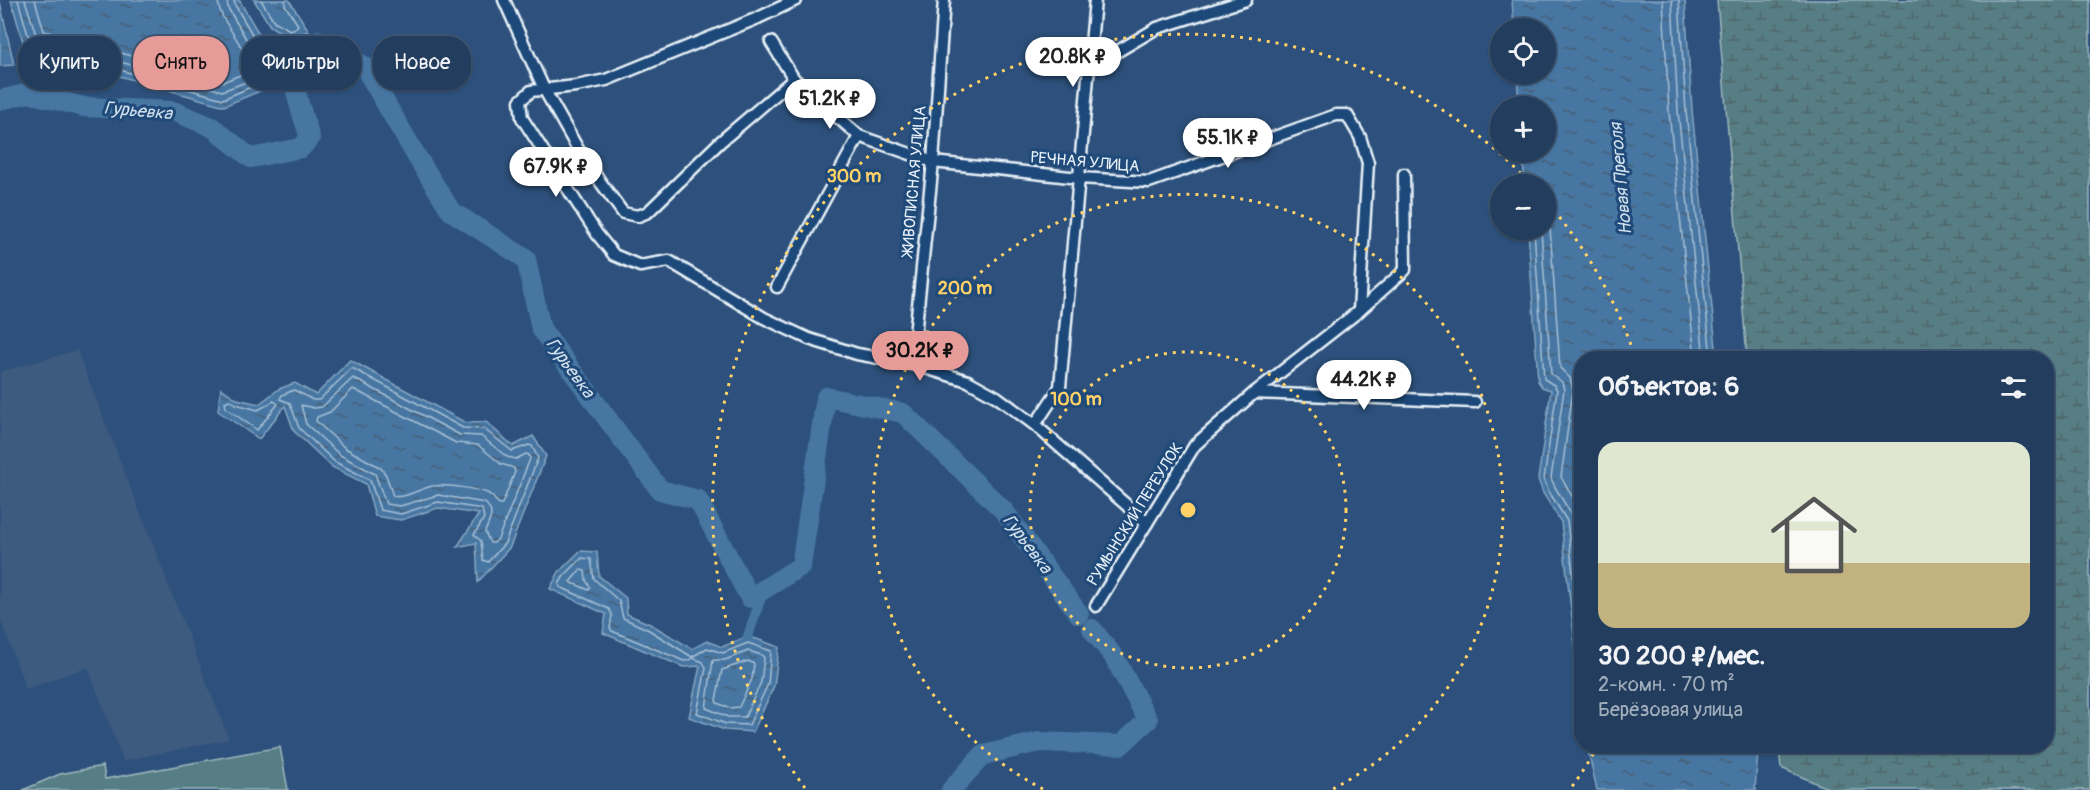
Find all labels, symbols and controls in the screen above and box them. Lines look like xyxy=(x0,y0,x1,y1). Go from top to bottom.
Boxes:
map controls xyxy=(1490,18,1556,240)
button: locate xyxy=(1490,18,1556,84)
chip: Купить xyxy=(18,36,121,90)
chip: Снять xyxy=(133,36,229,90)
chip: Фильтры xyxy=(241,36,361,90)
chip: Новое xyxy=(373,36,471,90)
pin: 20.8K ₽ xyxy=(1018,37,1128,88)
text: 20.8K ₽ xyxy=(1039,44,1107,69)
pin: 51.2K ₽ xyxy=(775,79,885,130)
text: 51.2K ₽ xyxy=(799,86,861,111)
button: + xyxy=(1490,96,1556,162)
water label: Гурьевка xyxy=(103,97,175,126)
street label: ЖИВОПИСНАЯ УЛИЦА xyxy=(897,105,931,260)
pin: 55.1K ₽ xyxy=(1173,118,1283,169)
water label: Новая Преголя xyxy=(1605,120,1637,236)
text: 55.1K ₽ xyxy=(1197,125,1259,150)
pin: 67.9K ₽ xyxy=(501,147,611,198)
street label: РЕЧНАЯ УЛИЦА xyxy=(1030,147,1140,177)
text: 67.9K ₽ xyxy=(523,154,589,179)
text: 300 m xyxy=(827,165,881,188)
button: − xyxy=(1490,174,1556,240)
text: 200 m xyxy=(938,277,992,300)
pin: 30.2K ₽ xyxy=(865,331,975,382)
water label: Гурьевка xyxy=(541,334,600,404)
text: 30.2K ₽ xyxy=(886,338,954,363)
pin: 44.2K ₽ xyxy=(1309,360,1419,411)
text: 44.2K ₽ xyxy=(1330,367,1398,392)
text: Объектов: 6 xyxy=(1598,371,1739,403)
icon: filters xyxy=(1997,371,2030,404)
text: 100 m xyxy=(1050,388,1102,411)
street label: РУМЫНСКИЙ ПЕРЕУЛОК xyxy=(1083,439,1187,589)
icon: home xyxy=(1760,481,1868,589)
centre of rings xyxy=(1178,500,1198,520)
water label: Гурьевка xyxy=(997,510,1058,580)
text: 30 200 ₽/мес. xyxy=(1598,640,1765,672)
text: 2-комн. · 70 m² xyxy=(1598,672,1735,697)
text: Берёзовая улица xyxy=(1598,697,1743,722)

